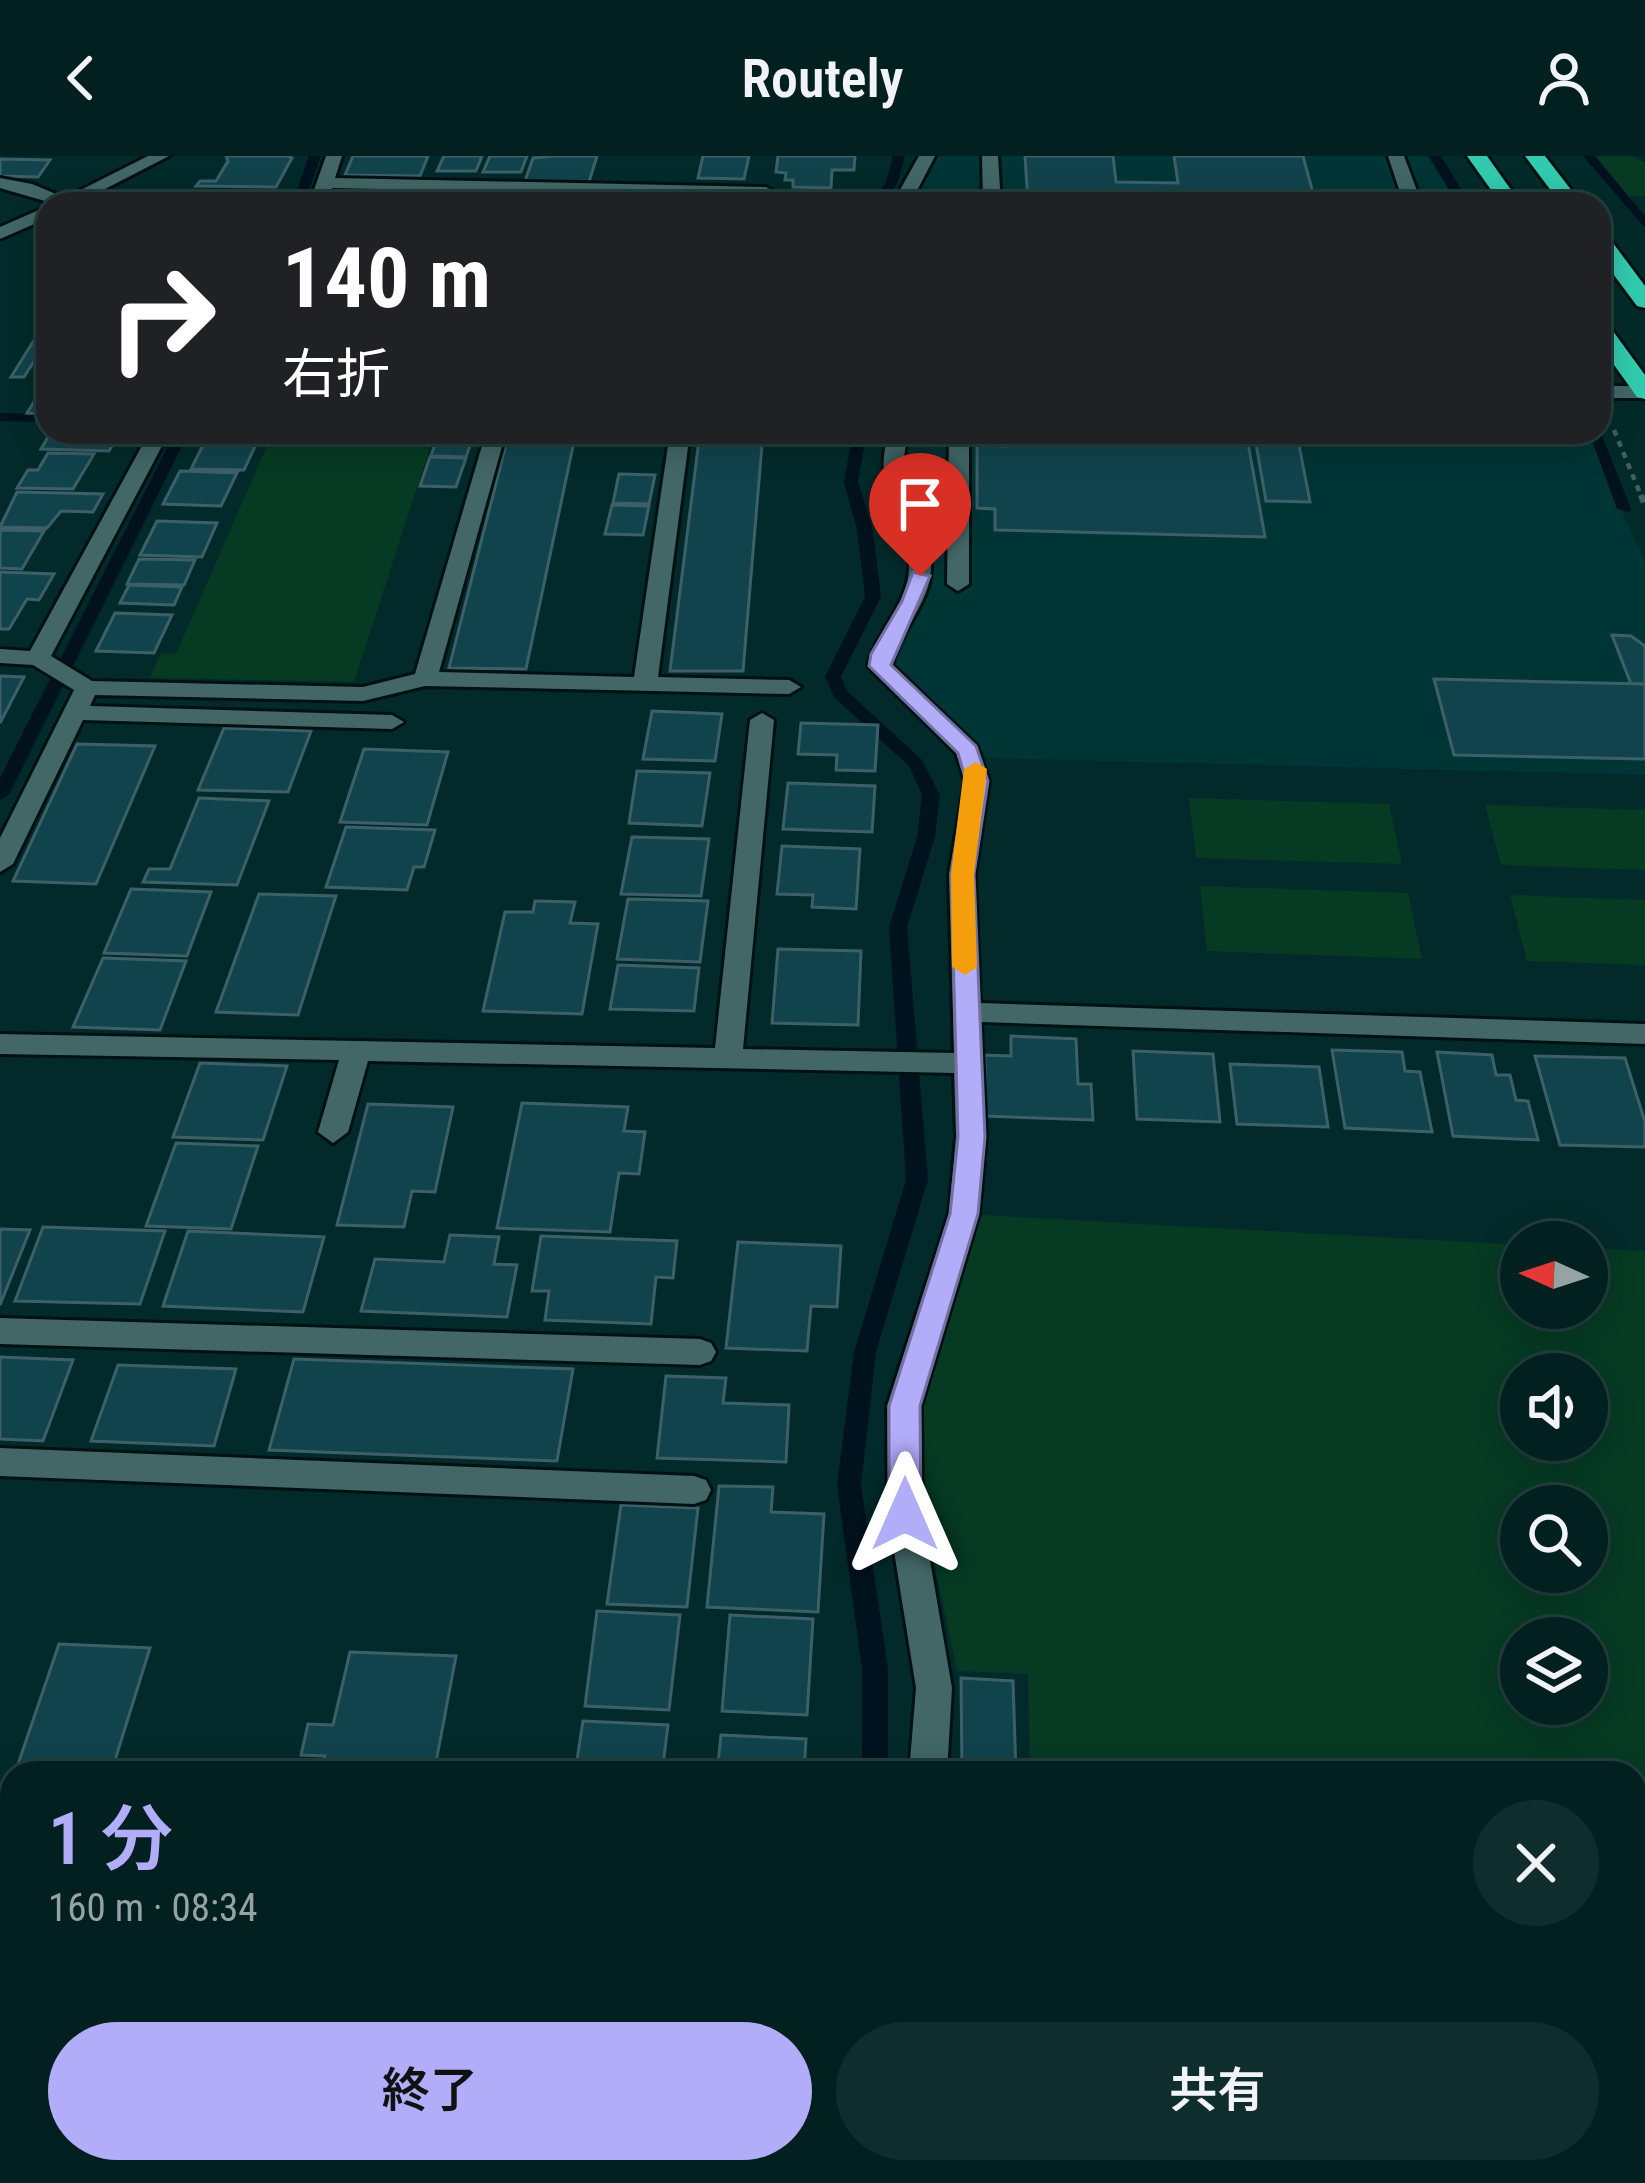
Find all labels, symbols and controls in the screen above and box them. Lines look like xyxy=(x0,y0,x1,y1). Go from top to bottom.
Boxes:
icon: back xyxy=(48,45,114,111)
icon: person xyxy=(1531,45,1597,111)
text: Routely xyxy=(741,47,904,110)
text: 140 m xyxy=(282,229,491,328)
icon: right xyxy=(84,240,240,396)
text: 右折 xyxy=(282,343,390,406)
pin xyxy=(869,453,971,576)
icon: arrive xyxy=(887,471,953,537)
north arrow xyxy=(1500,1221,1608,1329)
map controls xyxy=(1500,1221,1608,1725)
button: sound xyxy=(1500,1353,1608,1461)
position arrow xyxy=(842,1451,968,1577)
button: search xyxy=(1500,1485,1608,1593)
button: layers xyxy=(1500,1617,1608,1725)
text: 1 分 xyxy=(48,1797,173,1882)
button: close xyxy=(1473,1800,1599,1926)
text: 160 m · 08:34 xyxy=(48,1885,258,1931)
button: 終了 xyxy=(48,2022,812,2160)
button: 共有 xyxy=(836,2022,1599,2160)

